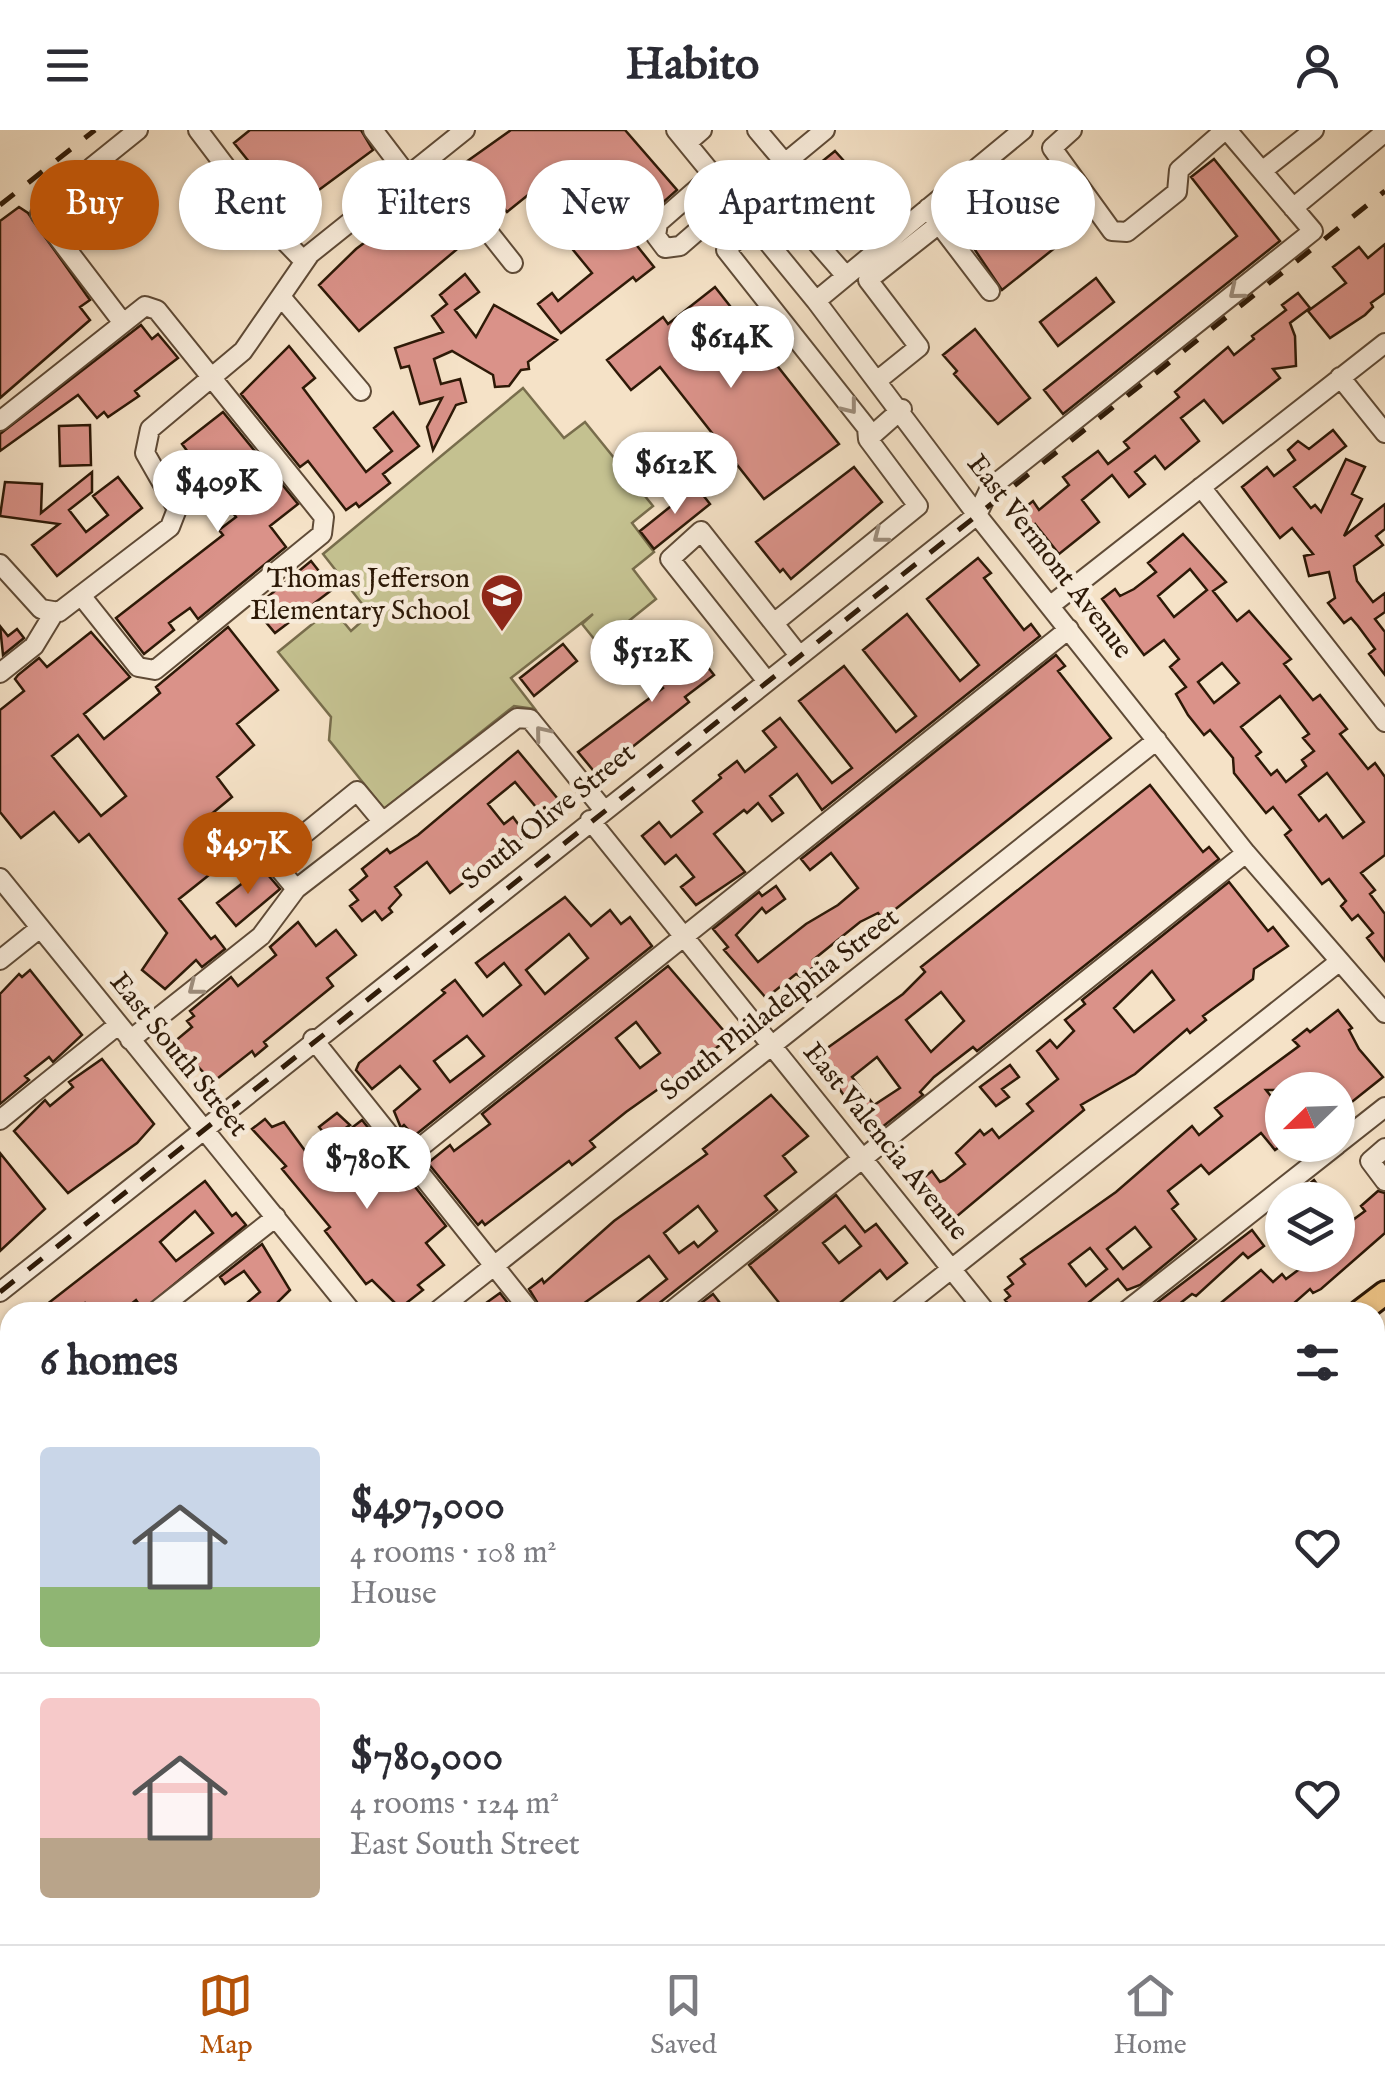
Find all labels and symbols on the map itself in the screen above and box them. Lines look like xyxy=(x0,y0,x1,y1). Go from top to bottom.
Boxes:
one-way arrow xyxy=(1230,280,1248,298)
pin: $614K xyxy=(661,306,801,391)
one-way arrow xyxy=(838,396,856,414)
pin: $612K xyxy=(605,432,745,517)
street label: East Vermont Avenue xyxy=(958,448,1140,666)
pin: $409K xyxy=(148,450,288,535)
one-way arrow xyxy=(874,524,892,542)
place label: Thomas Jefferson Elementary School xyxy=(250,562,470,629)
school or university icon: Thomas Jefferson Elementary School xyxy=(479,572,525,633)
pin: $512K xyxy=(582,620,722,705)
one-way arrow xyxy=(536,726,554,744)
street label: South Olive Street xyxy=(455,736,643,898)
pin: $497K xyxy=(178,812,318,897)
street label: South Philadelphia Street xyxy=(654,901,907,1109)
street label: East South Street xyxy=(101,966,255,1144)
one-way arrow xyxy=(189,976,207,993)
street label: East Valencia Avenue xyxy=(795,1036,976,1248)
north arrow xyxy=(1265,1072,1355,1162)
pin: $780K xyxy=(297,1127,437,1212)

